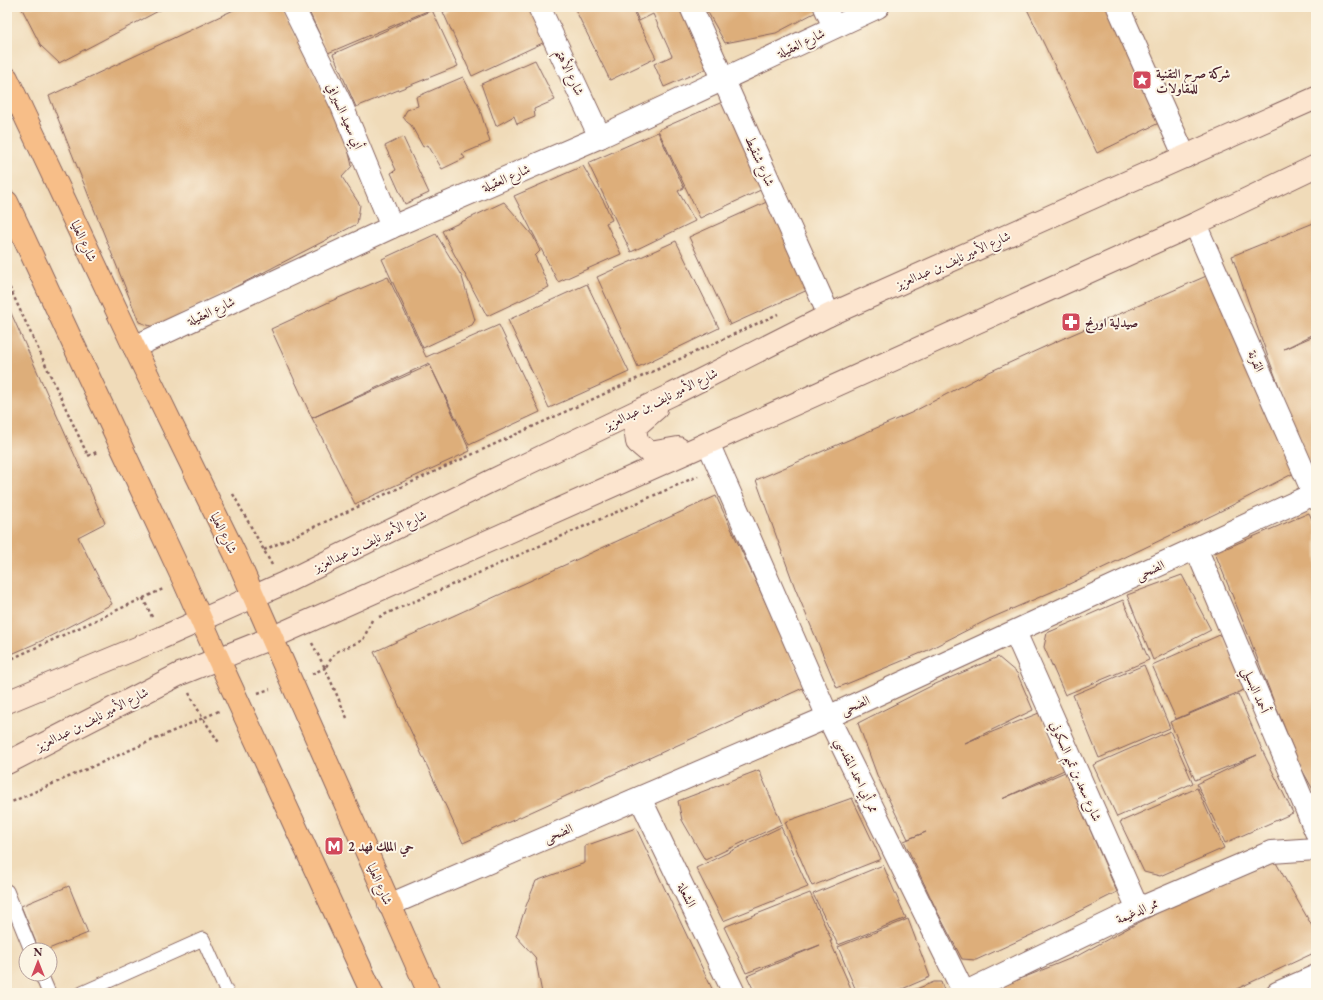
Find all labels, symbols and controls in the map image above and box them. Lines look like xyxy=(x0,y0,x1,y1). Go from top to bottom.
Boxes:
street label: شارع العقيلة xyxy=(774,24,829,65)
street label: شارع الأهتم xyxy=(547,46,588,100)
place label: شركة صرح التقنية للمقاولات xyxy=(1156,65,1231,97)
place icon: شركة صرح التقنية للمقاولات xyxy=(1131,69,1153,91)
street label: أبي سعيد السيرافي xyxy=(320,80,367,153)
street label: شارع شنقيط xyxy=(739,133,779,190)
street label: شارع العقيلة xyxy=(478,160,534,199)
street label: شارع العليا xyxy=(64,218,101,266)
street label: شارع الأمير نايف بن عبدالعزيز xyxy=(891,227,1014,297)
street label: شارع العقيلة xyxy=(183,293,239,333)
pharmacy icon: صيدلية اورنج xyxy=(1060,311,1082,333)
place label: صيدلية اورنج xyxy=(1085,314,1138,334)
street label: القرنة xyxy=(1244,348,1268,375)
street label: شارع الأمير نايف بن عبدالعزيز xyxy=(600,364,722,437)
street label: شارع الأمير نايف بن عبدالعزيز xyxy=(309,506,431,579)
street label: شارع العليا xyxy=(204,510,241,558)
street label: الضحى xyxy=(1133,556,1168,585)
street label: أحمد البسيلي xyxy=(1234,664,1273,718)
street label: شارع الأمير نايف بن عبدالعزيز xyxy=(31,683,153,758)
street label: الضحى xyxy=(838,691,873,720)
street label: شارع سعد بن تميم السكوني xyxy=(1042,718,1106,826)
street label: ممر أبي احمد المقدسي xyxy=(828,735,883,817)
street label: الضحى xyxy=(541,819,576,848)
metro station icon: حي الملك فهد 2 xyxy=(323,835,345,857)
place label: حي الملك فهد 2 xyxy=(348,838,414,858)
street label: شارع العليا xyxy=(361,861,397,909)
street label: الشعلة xyxy=(673,879,700,910)
street label: ممر الدغيمة xyxy=(1113,894,1161,928)
north arrow xyxy=(18,942,58,982)
text: N xyxy=(34,945,43,959)

